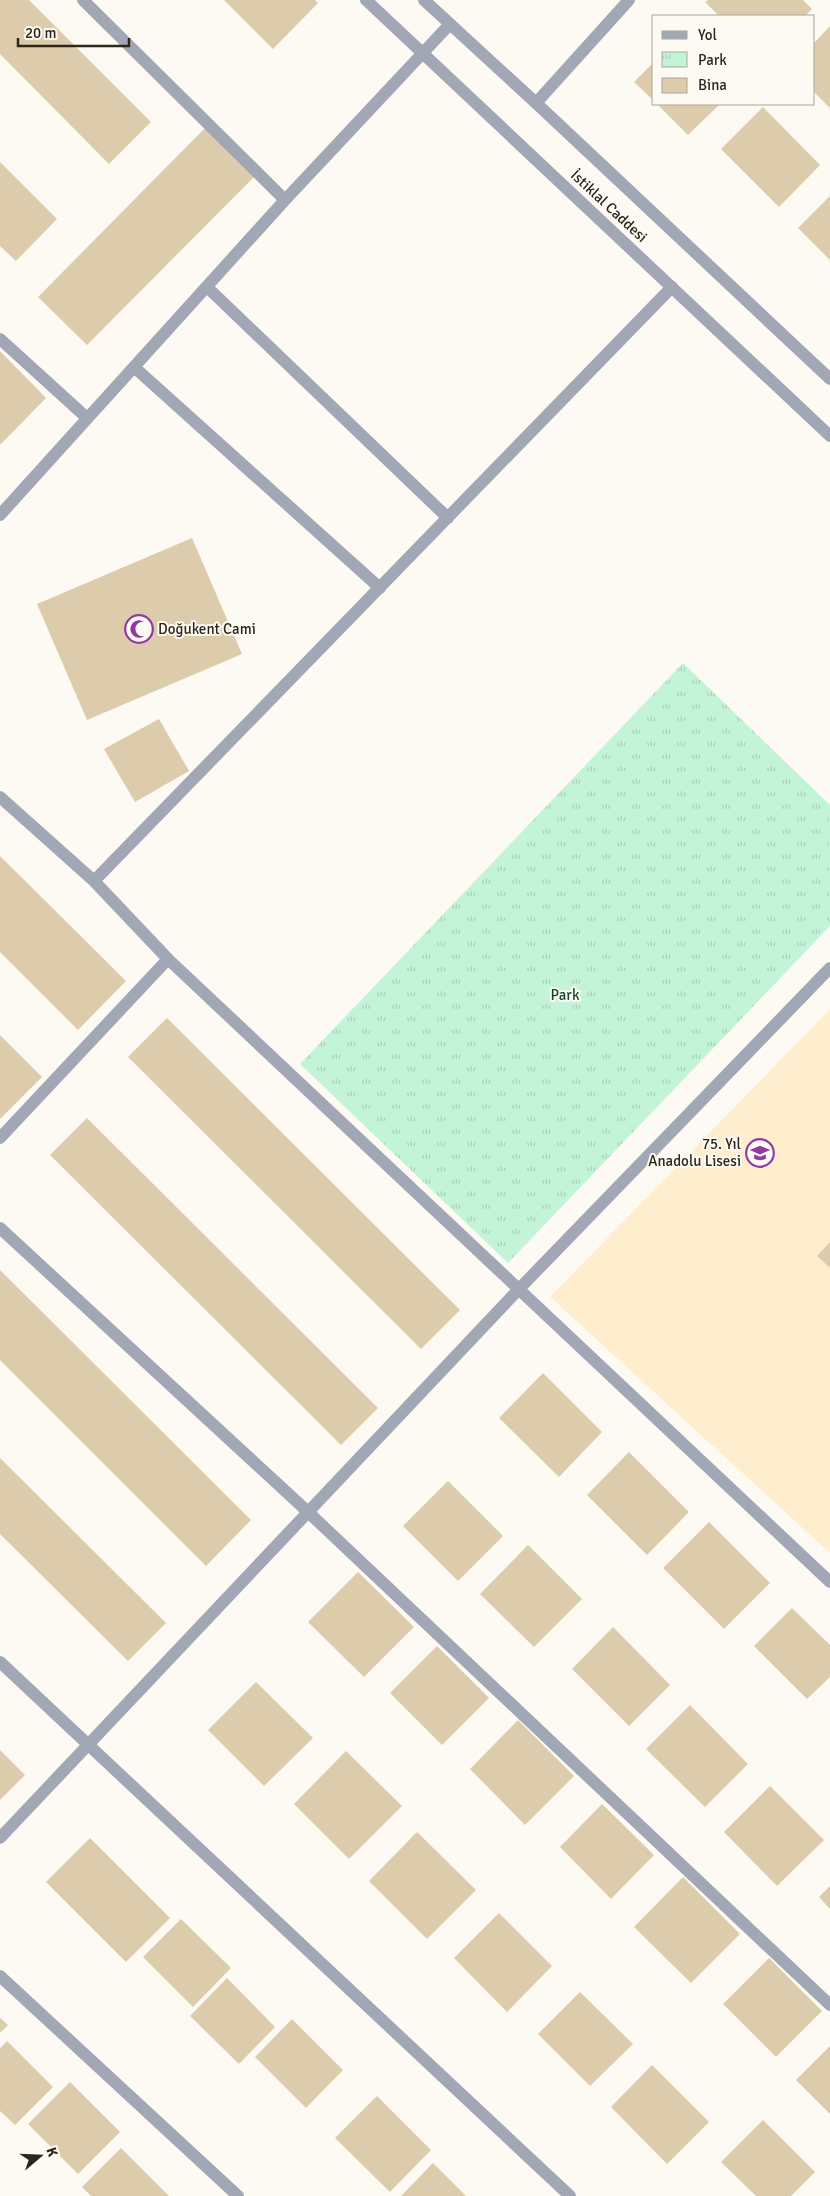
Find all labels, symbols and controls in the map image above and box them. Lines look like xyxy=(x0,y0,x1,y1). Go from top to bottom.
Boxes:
scale bar xyxy=(18,15,129,47)
legend xyxy=(652,15,815,105)
text: 20 m xyxy=(25,24,56,42)
text: Yol xyxy=(698,26,717,44)
text: Park xyxy=(698,51,727,69)
text: Bina xyxy=(698,76,727,94)
street label: İstiklal Caddesi xyxy=(567,166,651,246)
mosque icon: Doğukent Cami xyxy=(124,614,154,644)
place label: Doğukent Cami xyxy=(158,620,256,638)
park label: Park xyxy=(551,986,580,1004)
place label: 75. Yıl Anadolu Lisesi xyxy=(648,1135,741,1170)
school or university icon: 75. Yıl Anadolu Lisesi xyxy=(745,1138,775,1168)
north arrow xyxy=(15,2131,65,2181)
text: K xyxy=(42,2145,61,2159)

